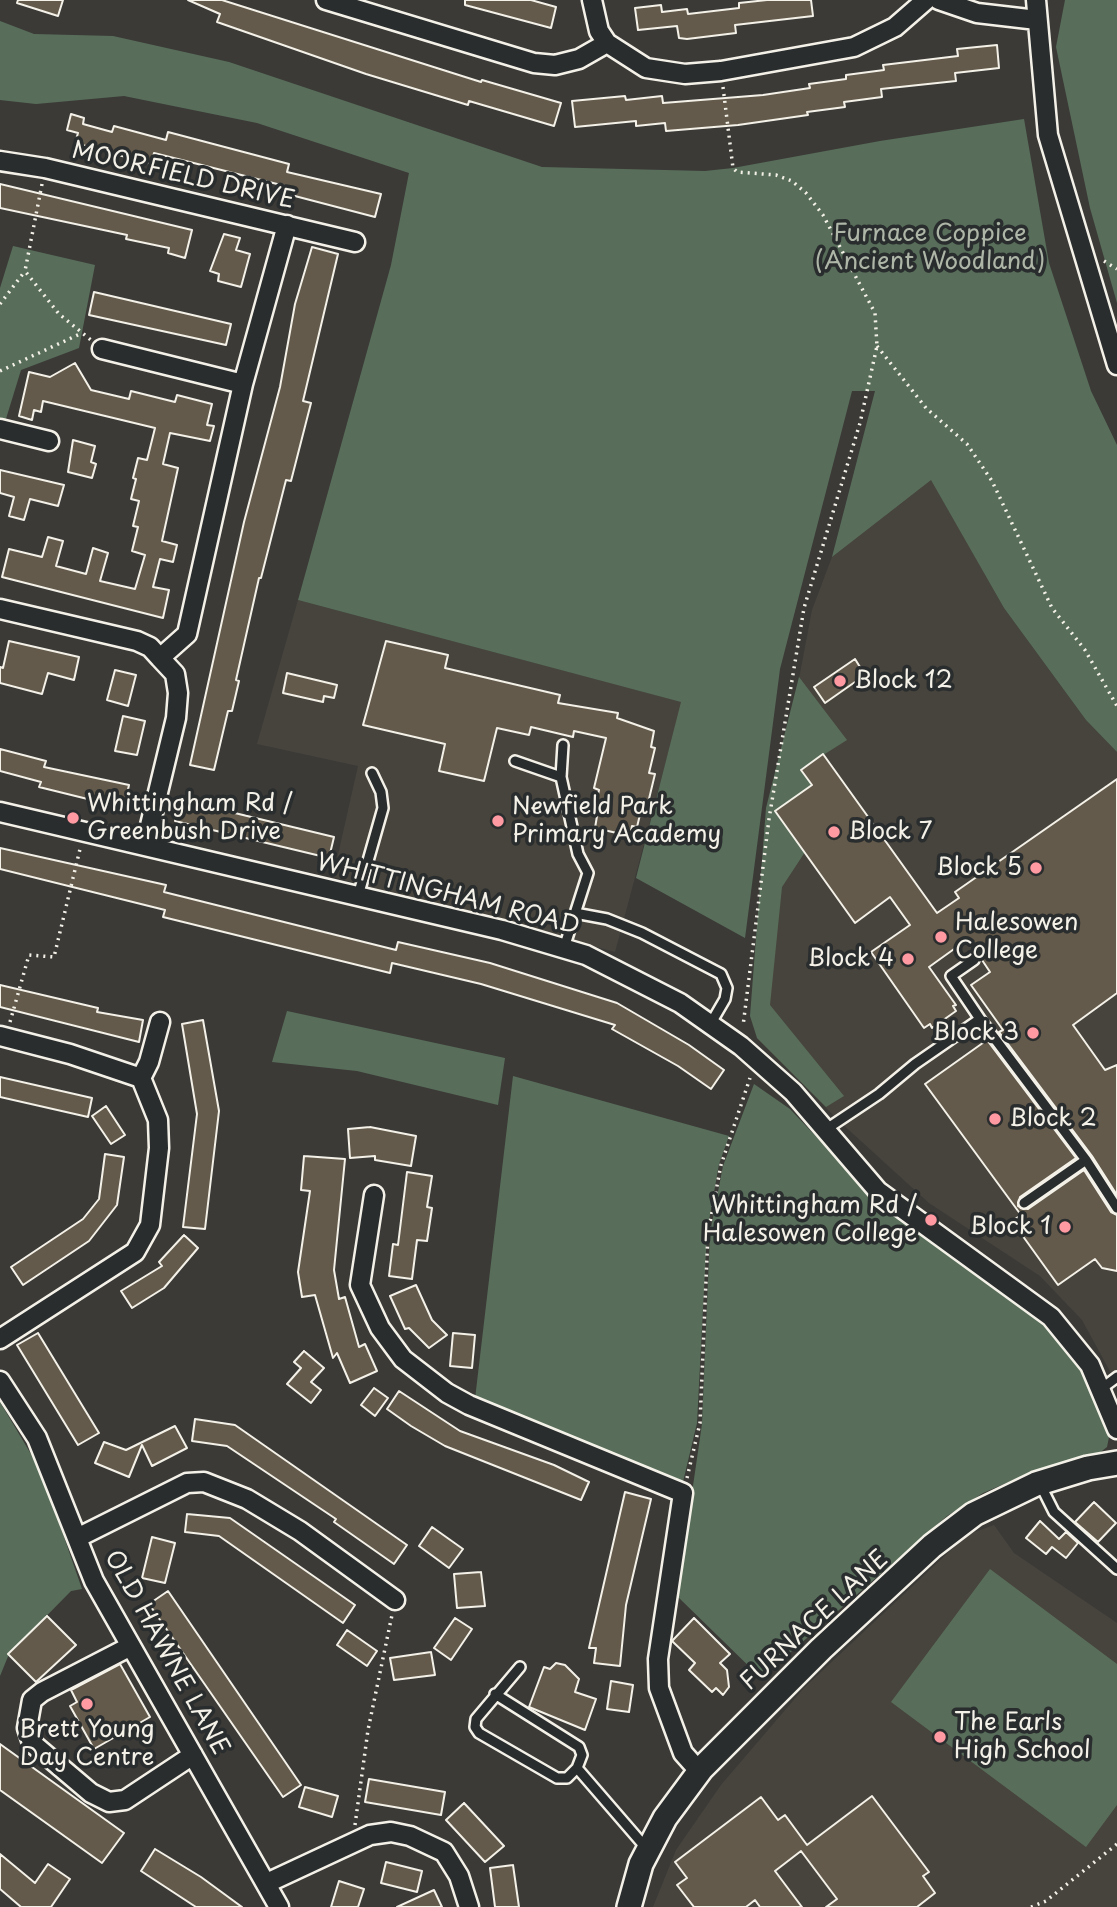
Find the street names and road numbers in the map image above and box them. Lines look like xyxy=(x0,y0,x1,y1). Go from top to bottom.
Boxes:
street label: MOORFIELD DRIVE xyxy=(69,136,297,216)
street label: WHITTINGHAM ROAD xyxy=(314,848,582,942)
street label: OLD HAWNE LANE xyxy=(98,1545,234,1761)
street label: FURNACE LANE xyxy=(735,1545,895,1697)

